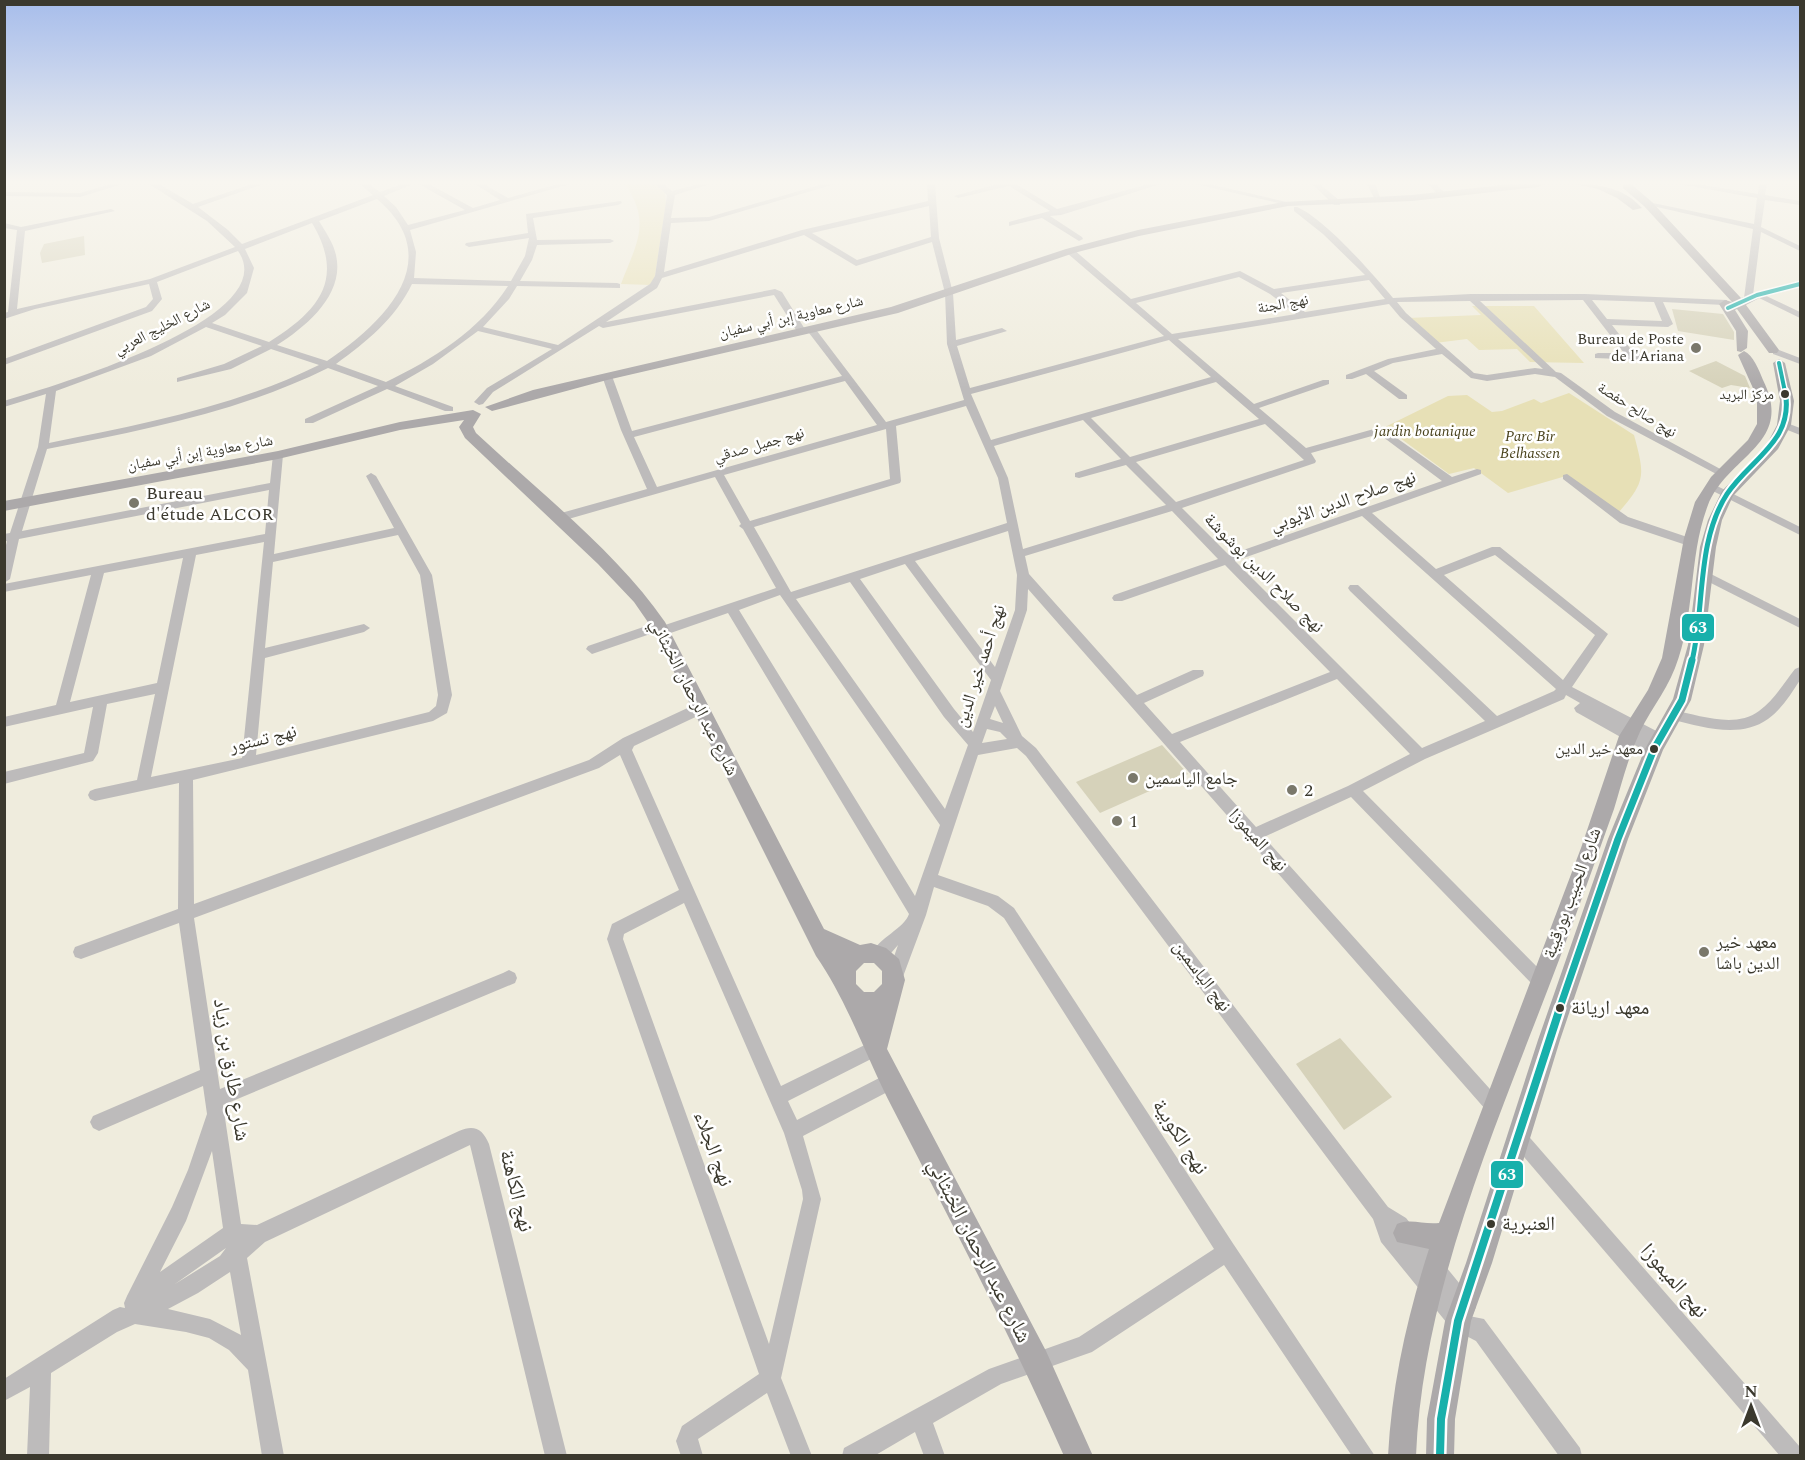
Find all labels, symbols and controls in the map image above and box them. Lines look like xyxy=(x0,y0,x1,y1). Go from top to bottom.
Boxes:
street label: نهج الجنة xyxy=(1256,288,1310,320)
street label: شارع معاوية إبن أبي سفيان xyxy=(717,289,866,345)
street label: شارع الخليج العربي xyxy=(110,293,214,361)
place label: Bureau de Poste de l'Ariana xyxy=(1577,328,1685,368)
marker: Bureau de Poste de l'Ariana xyxy=(1689,341,1703,355)
street label: نهج صالح حفصة xyxy=(1593,376,1681,444)
place label: مركز البريد xyxy=(1720,384,1774,405)
marker: مركز البريد xyxy=(1779,388,1791,400)
park label: jardin botanique xyxy=(1372,420,1476,443)
street label: نهج جميل صدقي xyxy=(711,421,807,469)
park label: Parc Bir Belhassen xyxy=(1500,425,1560,465)
street label: شارع معاوية إبن أبي سفيان xyxy=(125,429,275,477)
street label: نهج صلاح الدين الأيوبي xyxy=(1266,463,1420,539)
place label: Bureau d'étude ALCOR xyxy=(146,480,273,528)
marker: Bureau d'étude ALCOR xyxy=(127,496,141,510)
street label: نهج صلاح الدين بوشوشة xyxy=(1198,507,1330,639)
street label: نهج أحمد خير الدين xyxy=(947,601,1013,731)
line badge: 63 xyxy=(1681,613,1715,642)
street label: شارع عبد الرحمان الخبثاني xyxy=(642,614,745,781)
text: 63 xyxy=(1689,616,1707,640)
street label: نهج تستور xyxy=(226,718,299,761)
place label: معهد خير الدين xyxy=(1555,737,1643,761)
marker: معهد خير الدين xyxy=(1648,743,1660,755)
place label: جامع الياسمين xyxy=(1145,765,1238,792)
marker: جامع الياسمين xyxy=(1126,771,1140,785)
place label: 2 xyxy=(1304,777,1313,804)
marker: 2 xyxy=(1285,783,1299,797)
street label: نهج الميموزا xyxy=(1222,802,1294,878)
place label: 1 xyxy=(1129,808,1138,835)
marker: 1 xyxy=(1110,814,1124,828)
street label: شارع الحبيب بورقيبة xyxy=(1536,824,1608,962)
place label: معهد خير الدين باشا xyxy=(1715,929,1780,977)
street label: نهج الياسمين xyxy=(1166,934,1238,1018)
marker: معهد خير الدين باشا xyxy=(1697,945,1711,959)
place label: معهد اريانة xyxy=(1571,993,1649,1023)
street label: شارع طارق بن زياد xyxy=(204,996,258,1144)
marker: معهد اريانة xyxy=(1554,1002,1566,1014)
street label: نهج الكوبية xyxy=(1143,1093,1217,1181)
street label: نهج الجلاء xyxy=(685,1107,741,1191)
street label: نهج الكاهنة xyxy=(490,1147,542,1235)
street label: شارع عبد الرحمان الخبثاني xyxy=(919,1153,1039,1349)
line badge: 63 xyxy=(1490,1160,1524,1189)
text: 63 xyxy=(1498,1163,1516,1187)
place label: العنبرية xyxy=(1502,1209,1555,1239)
marker: العنبرية xyxy=(1485,1218,1497,1230)
street label: نهج الميموزا xyxy=(1632,1236,1716,1326)
north arrow xyxy=(1721,1376,1781,1436)
text: N xyxy=(1744,1380,1758,1404)

